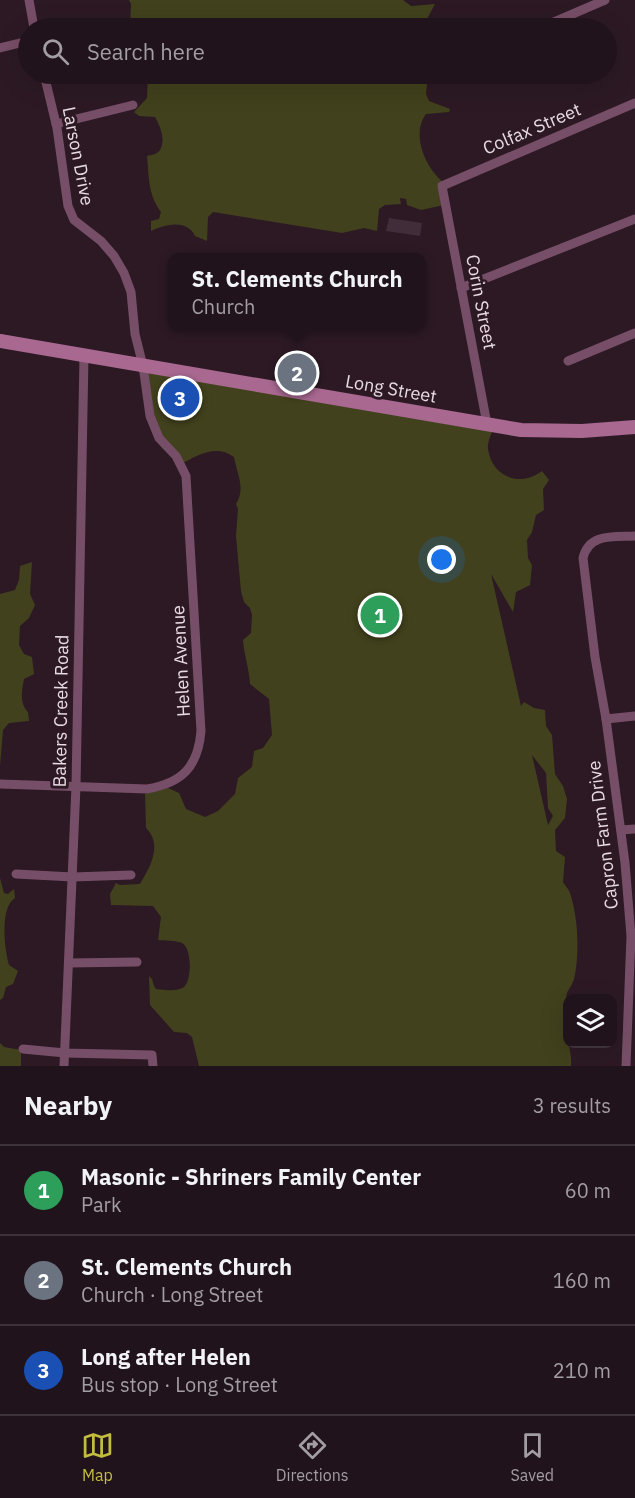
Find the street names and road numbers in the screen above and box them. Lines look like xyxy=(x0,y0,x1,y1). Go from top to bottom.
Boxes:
street label: Colfax Street xyxy=(479,98,584,160)
street label: Larson Drive xyxy=(58,104,99,207)
street label: Corin Street xyxy=(461,252,502,351)
street label: Long Street xyxy=(344,369,439,408)
street label: Helen Avenue xyxy=(166,604,195,718)
street label: Bakers Creek Road xyxy=(48,634,73,787)
street label: Capron Farm Drive xyxy=(582,759,623,911)

